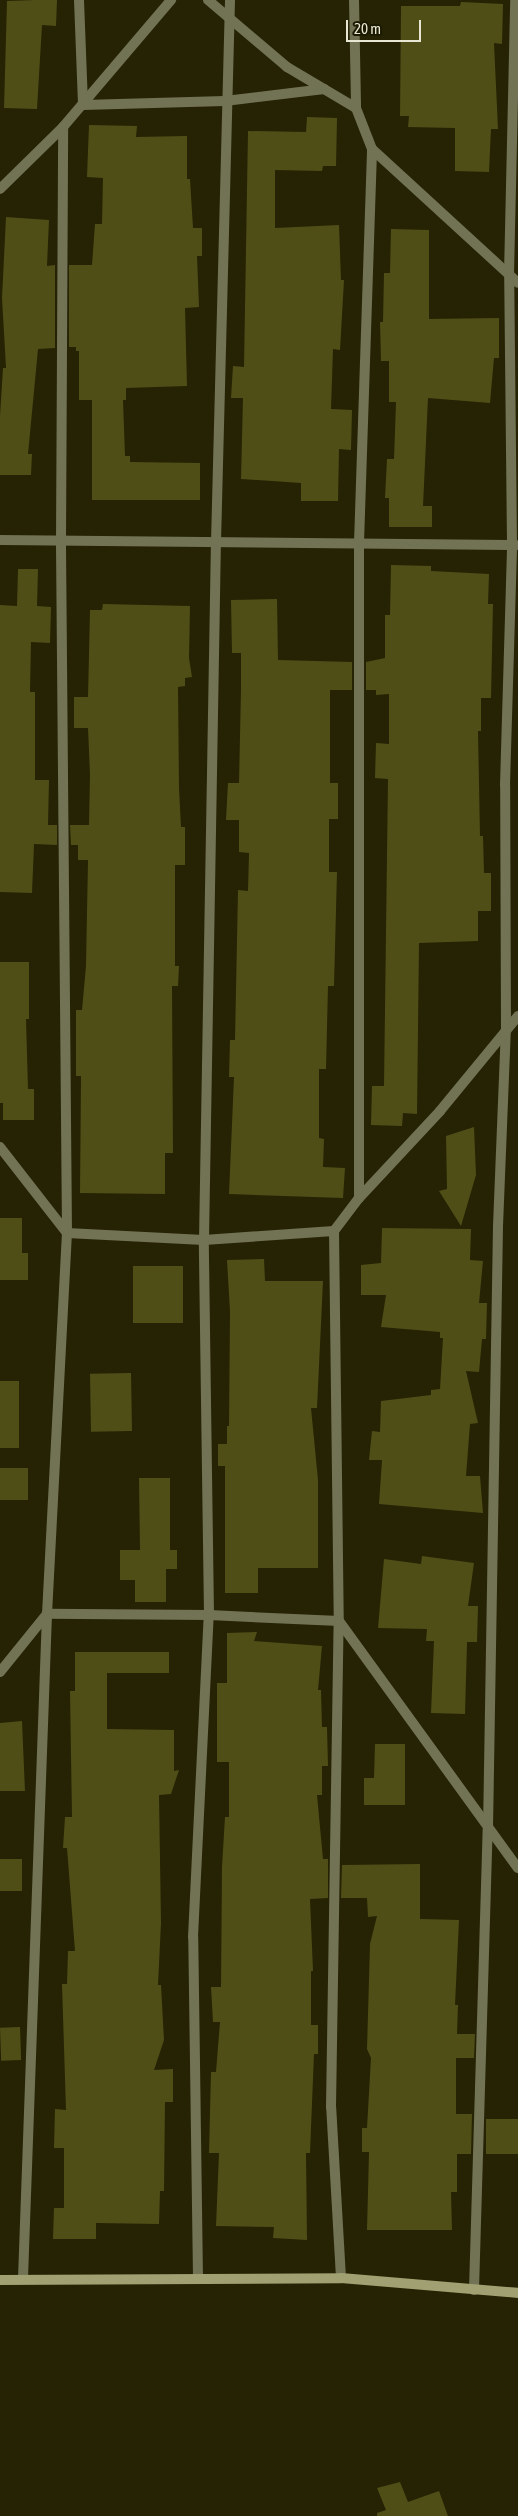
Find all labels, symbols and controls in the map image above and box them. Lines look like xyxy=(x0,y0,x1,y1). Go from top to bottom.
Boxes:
scale bar xyxy=(348,10,423,42)
text: 20 m xyxy=(354,20,381,37)

